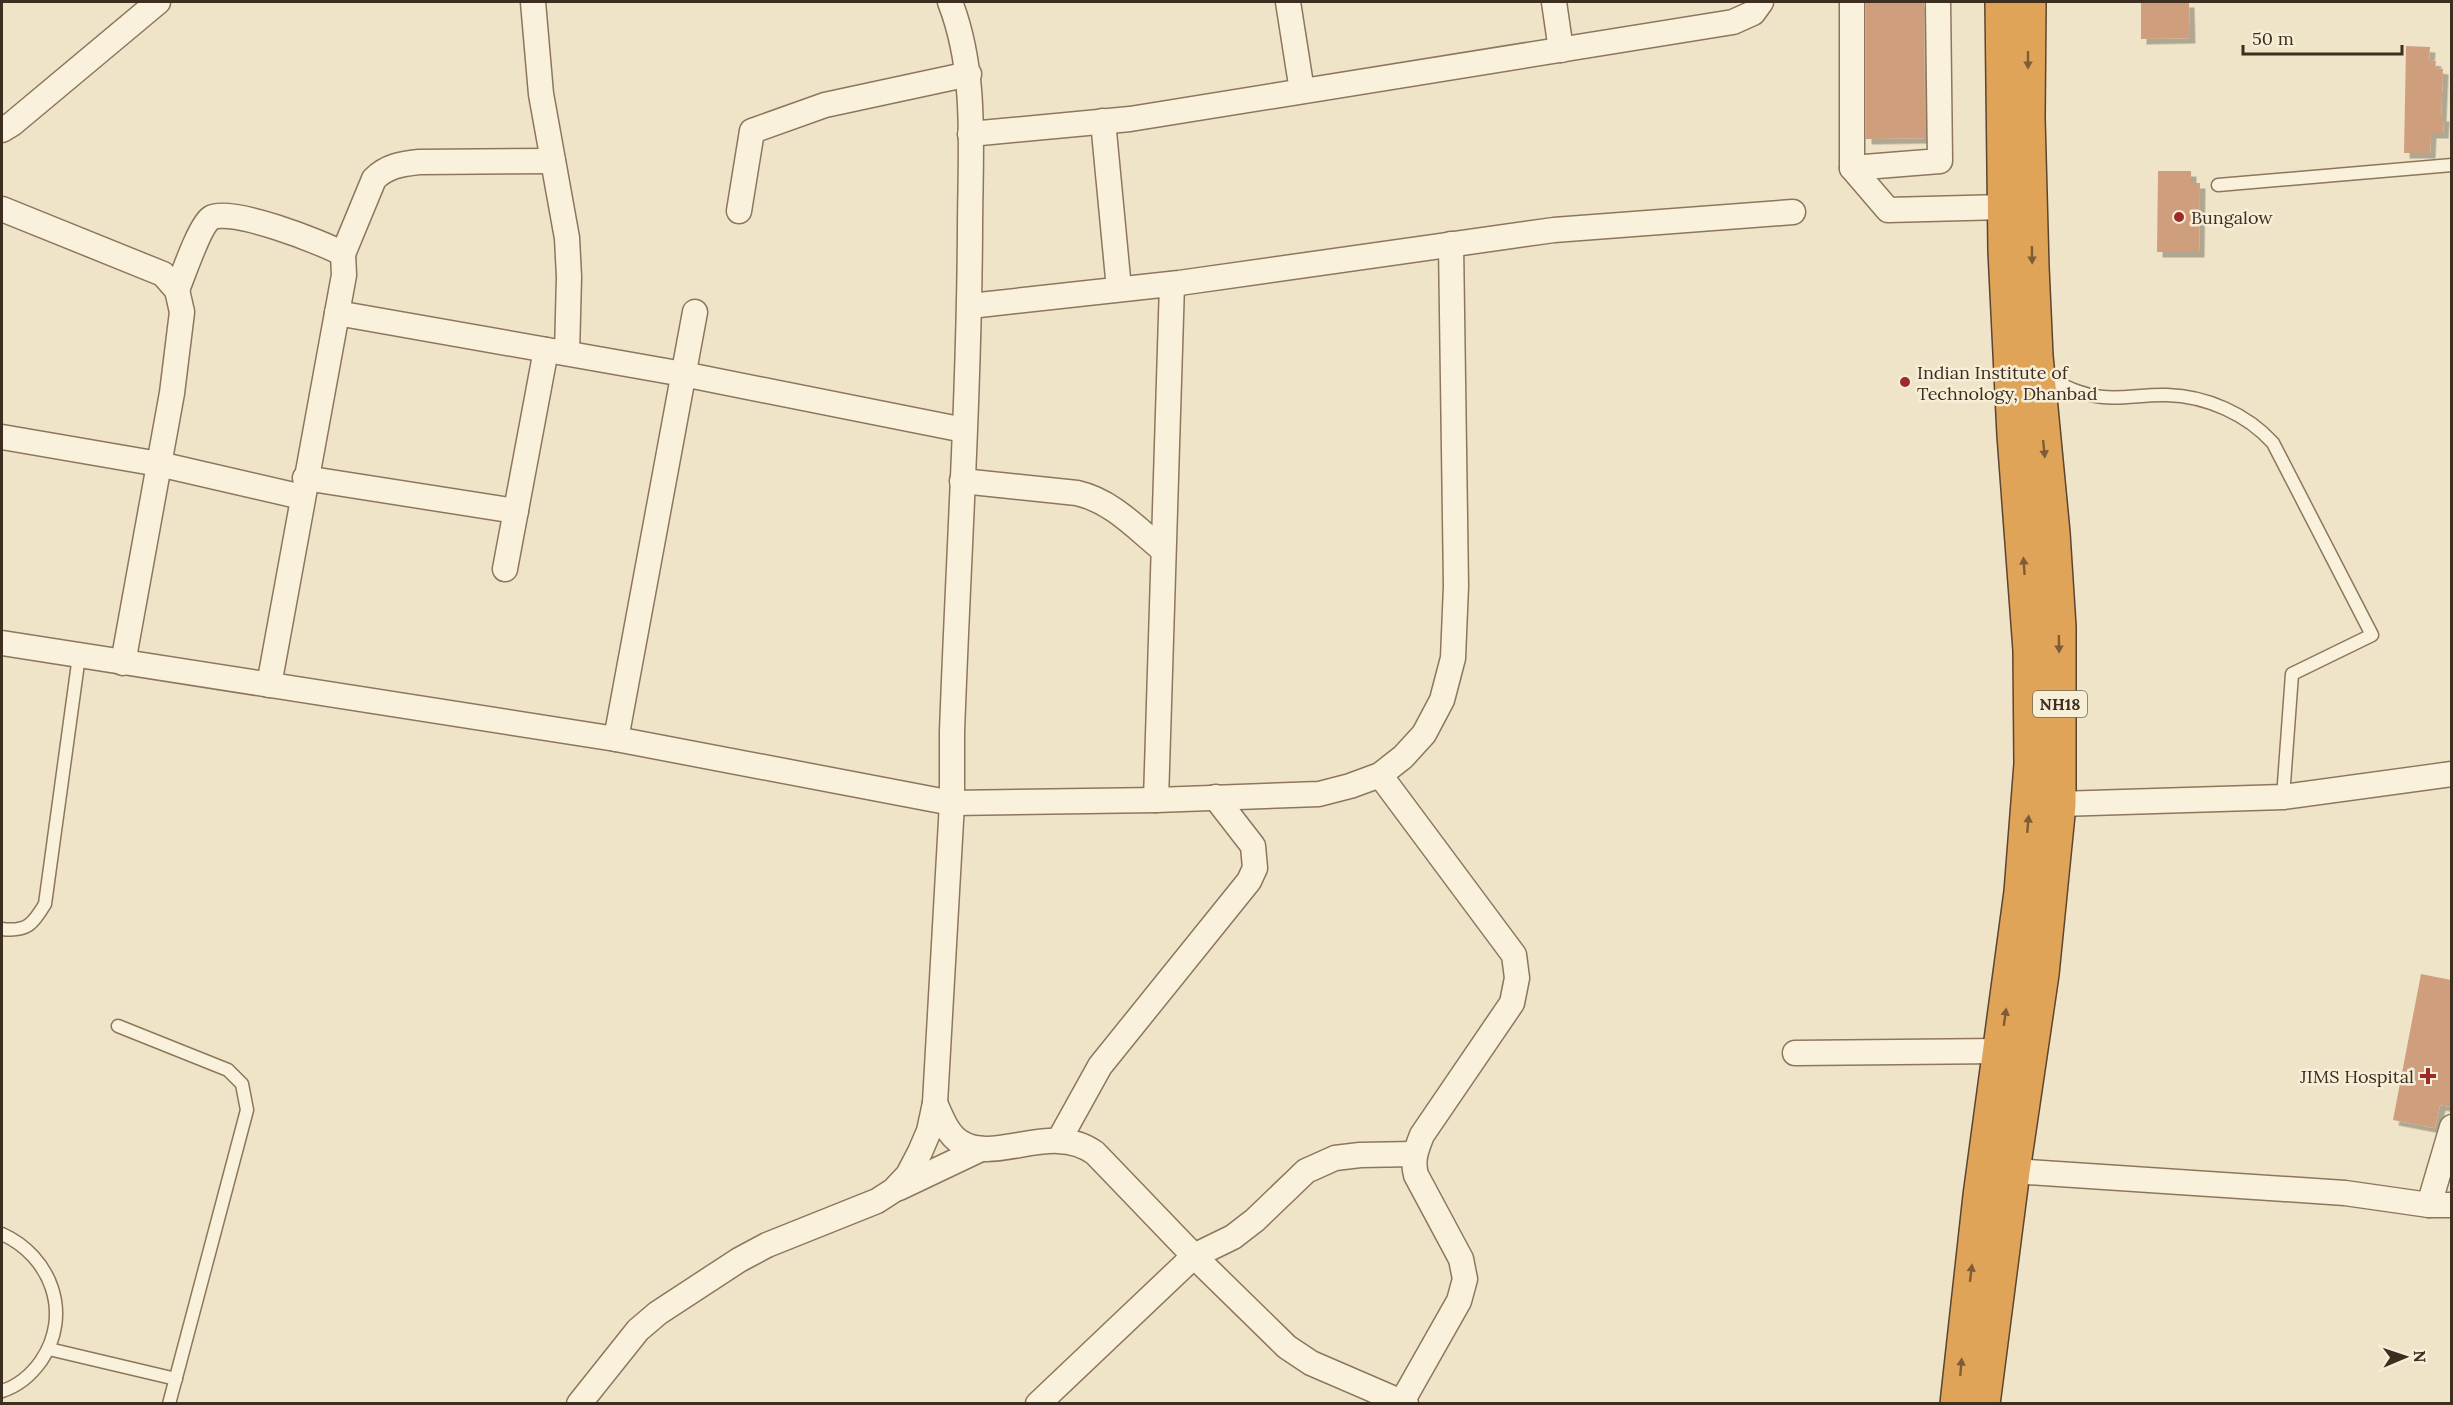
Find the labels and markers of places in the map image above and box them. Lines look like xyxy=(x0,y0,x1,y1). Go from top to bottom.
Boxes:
place label: Bungalow xyxy=(2191,206,2273,229)
marker: Bungalow xyxy=(2172,210,2186,224)
place label: Indian Institute of Technology, Dhanbad xyxy=(1917,361,2098,405)
marker: Indian Institute of Technology, Dhanbad xyxy=(1898,375,1912,389)
place label: JIMS Hospital xyxy=(2299,1065,2414,1088)
marker: JIMS Hospital xyxy=(2419,1067,2437,1085)

